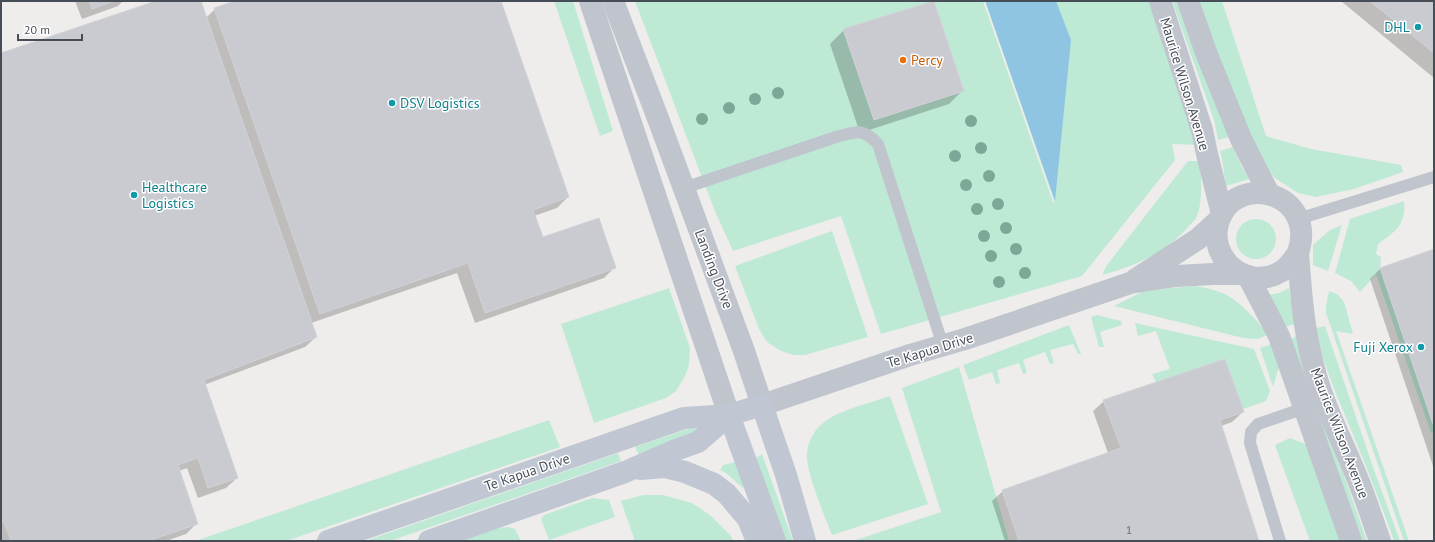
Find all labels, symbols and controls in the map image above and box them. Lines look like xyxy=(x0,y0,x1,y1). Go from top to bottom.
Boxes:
street label: Maurice Wilson Avenue xyxy=(1156,15,1214,153)
scale bar xyxy=(18,16,82,42)
place label: DHL xyxy=(1384,18,1410,36)
text: 20 m xyxy=(24,22,50,37)
marker: DHL xyxy=(1413,22,1423,32)
place label: Percy xyxy=(911,51,943,69)
marker: Percy xyxy=(898,55,908,65)
place label: DSV Logistics xyxy=(400,94,480,112)
marker: DSV Logistics xyxy=(387,98,397,108)
place label: Healthcare Logistics xyxy=(142,178,207,212)
marker: Healthcare Logistics xyxy=(129,190,139,200)
street label: Landing Drive xyxy=(691,227,737,311)
street label: Te Kapua Drive xyxy=(885,328,975,372)
place label: Fuji Xerox xyxy=(1353,338,1413,356)
marker: Fuji Xerox xyxy=(1416,342,1426,352)
street label: Maurice Wilson Avenue xyxy=(1307,365,1373,501)
street label: Te Kapua Drive xyxy=(482,449,572,495)
house number: 1 xyxy=(1126,522,1132,537)

